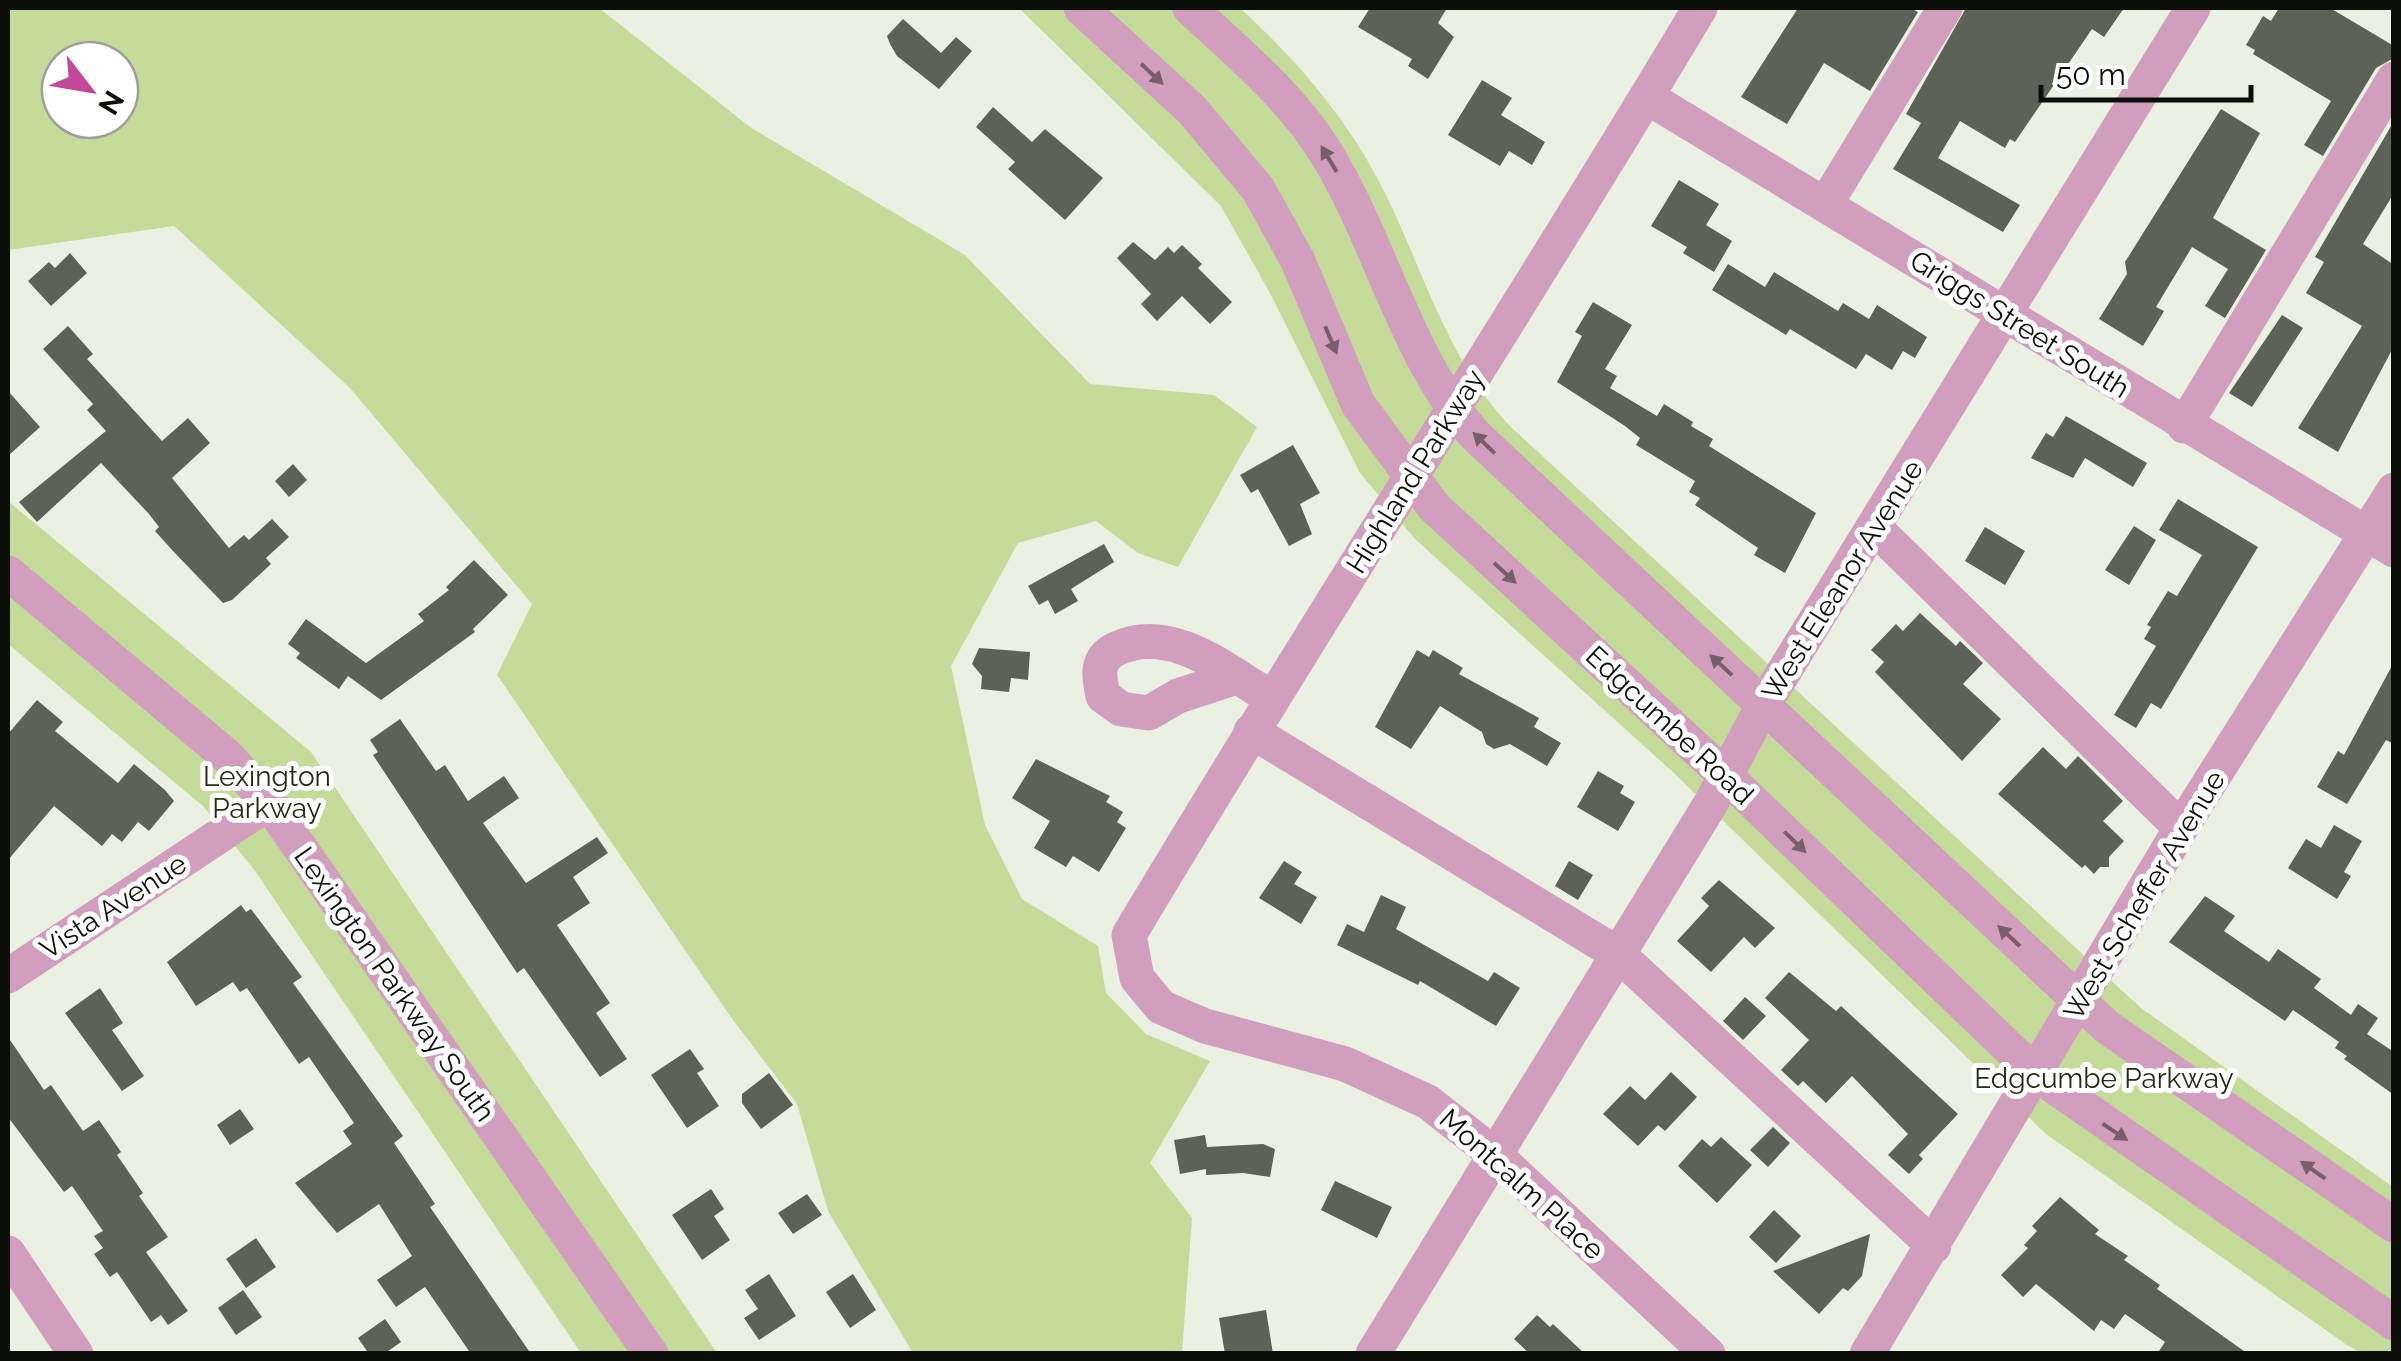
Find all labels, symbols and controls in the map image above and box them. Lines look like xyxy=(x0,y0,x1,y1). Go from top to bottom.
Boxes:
north arrow xyxy=(40,40,140,140)
scale bar xyxy=(2041,40,2251,102)
text: 50 m xyxy=(2056,57,2126,92)
one-way arrow xyxy=(1140,62,1164,85)
text: N xyxy=(91,85,131,120)
one-way arrow xyxy=(1321,145,1338,174)
street label: Griggs Street South xyxy=(1904,244,2135,405)
one-way arrow xyxy=(1324,325,1340,355)
street label: Highland Parkway xyxy=(1340,363,1491,579)
one-way arrow xyxy=(1473,432,1497,455)
street label: West Eleanor Avenue xyxy=(1755,454,1930,706)
one-way arrow xyxy=(1493,561,1517,584)
street label: Edgcumbe Road xyxy=(1579,639,1760,811)
one-way arrow xyxy=(1709,654,1733,677)
park label: Lexington Parkway xyxy=(203,760,331,825)
street label: West Scheffer Avenue xyxy=(2057,765,2232,1026)
one-way arrow xyxy=(1782,830,1806,853)
street label: Lexington Parkway South xyxy=(287,841,502,1128)
street label: Vista Avenue xyxy=(34,847,193,966)
one-way arrow xyxy=(1997,925,2021,948)
park label: Edgcumbe Parkway xyxy=(1974,1062,2234,1095)
street label: Montcalm Place xyxy=(1433,1102,1611,1267)
one-way arrow xyxy=(2101,1122,2128,1140)
one-way arrow xyxy=(2300,1161,2327,1180)

